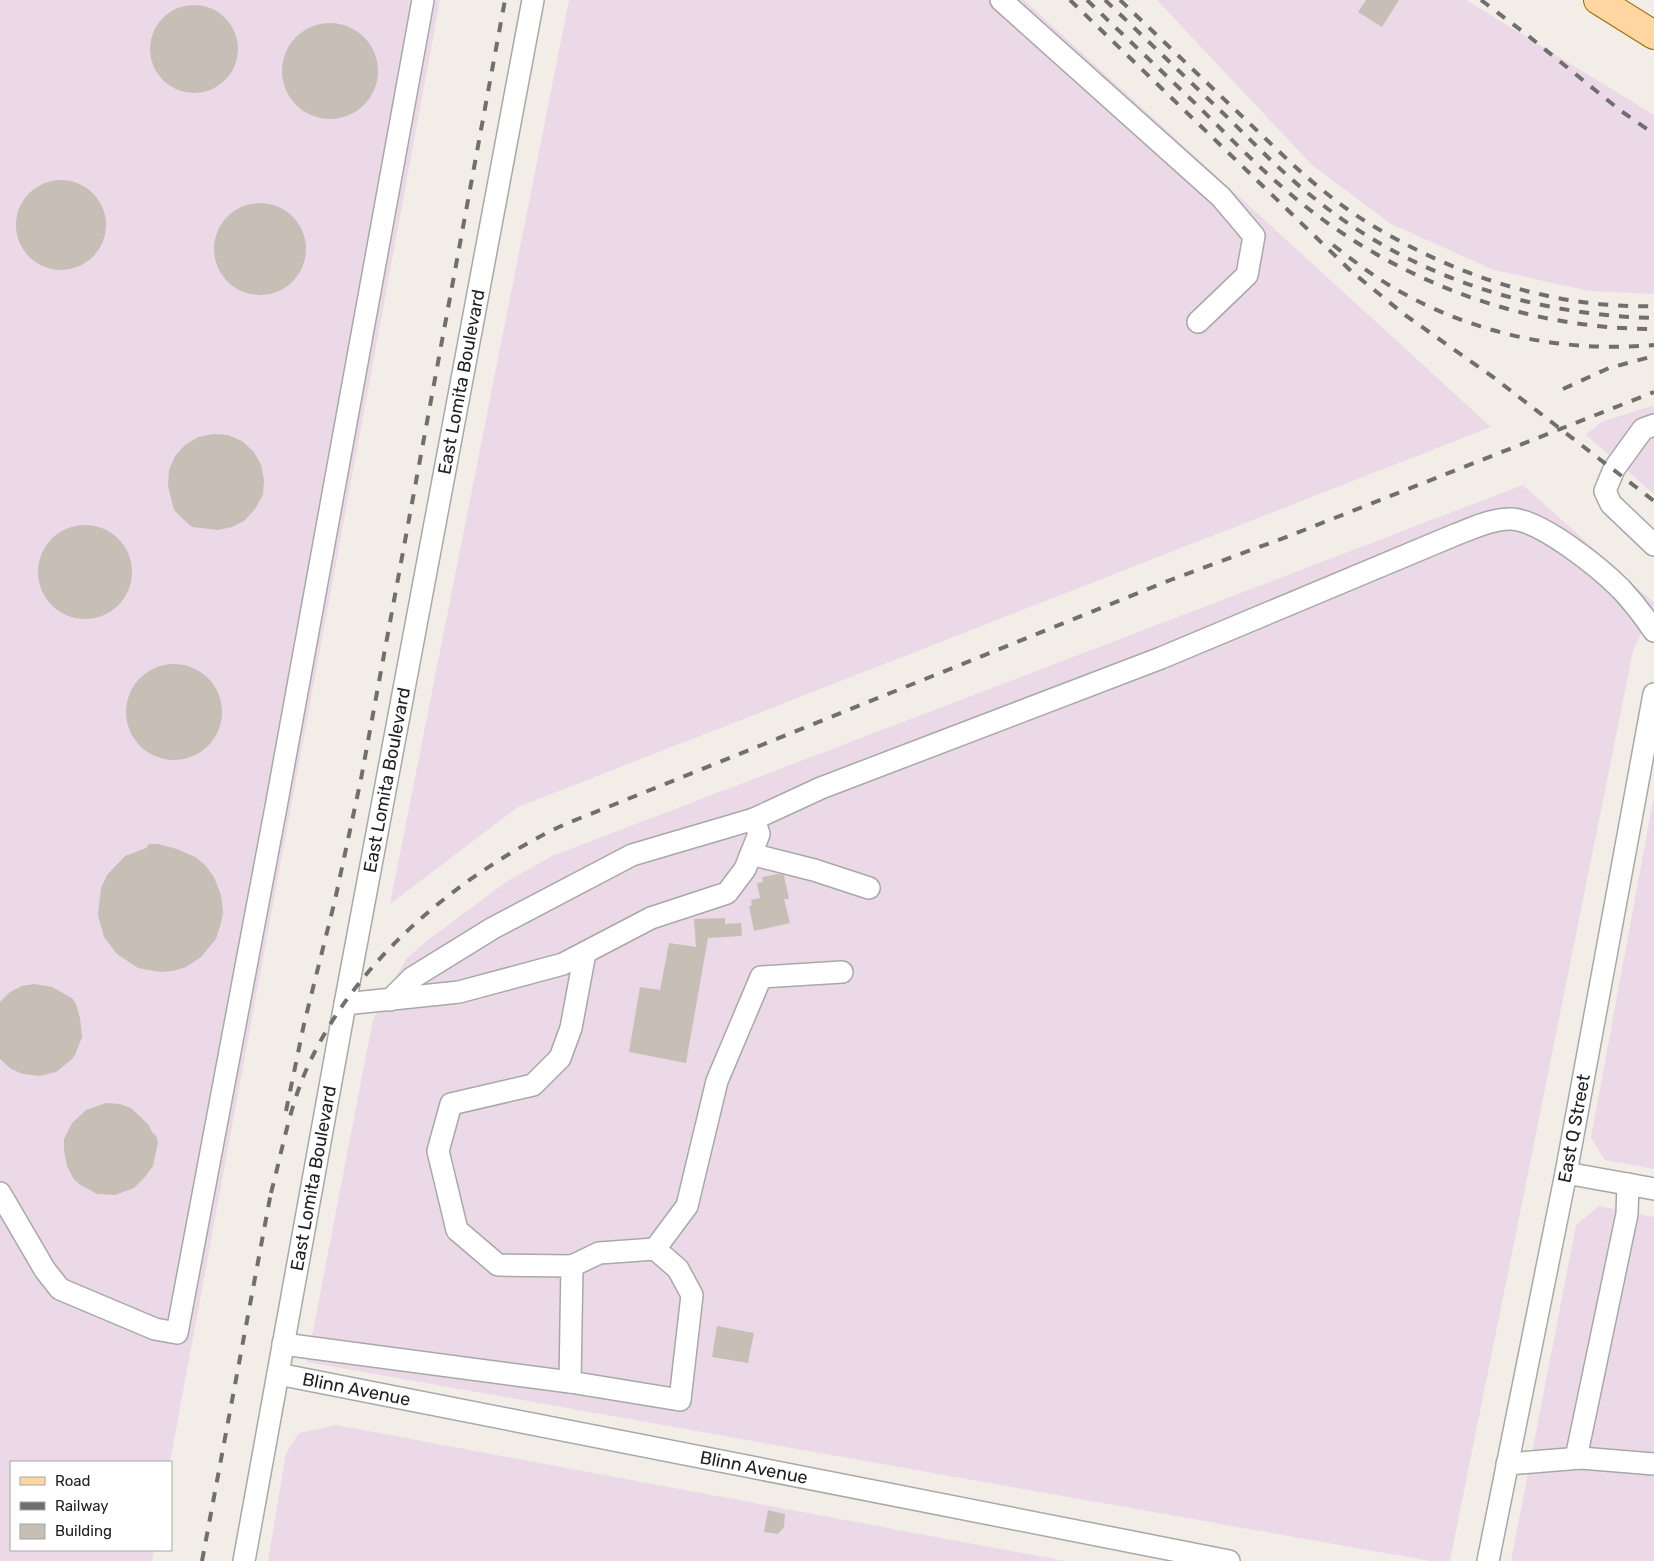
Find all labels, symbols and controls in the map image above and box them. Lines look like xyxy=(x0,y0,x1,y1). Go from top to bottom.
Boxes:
street label: East Lomita Boulevard xyxy=(433,288,490,476)
street label: East Lomita Boulevard xyxy=(359,686,415,874)
street label: East Q Street xyxy=(1553,1072,1595,1185)
street label: East Lomita Boulevard xyxy=(286,1084,341,1273)
street label: Blinn Avenue xyxy=(301,1368,412,1411)
street label: Blinn Avenue xyxy=(698,1446,810,1489)
legend xyxy=(10,1461,172,1551)
text: Road xyxy=(55,1472,91,1490)
text: Railway xyxy=(55,1497,109,1515)
text: Building xyxy=(55,1522,112,1540)

